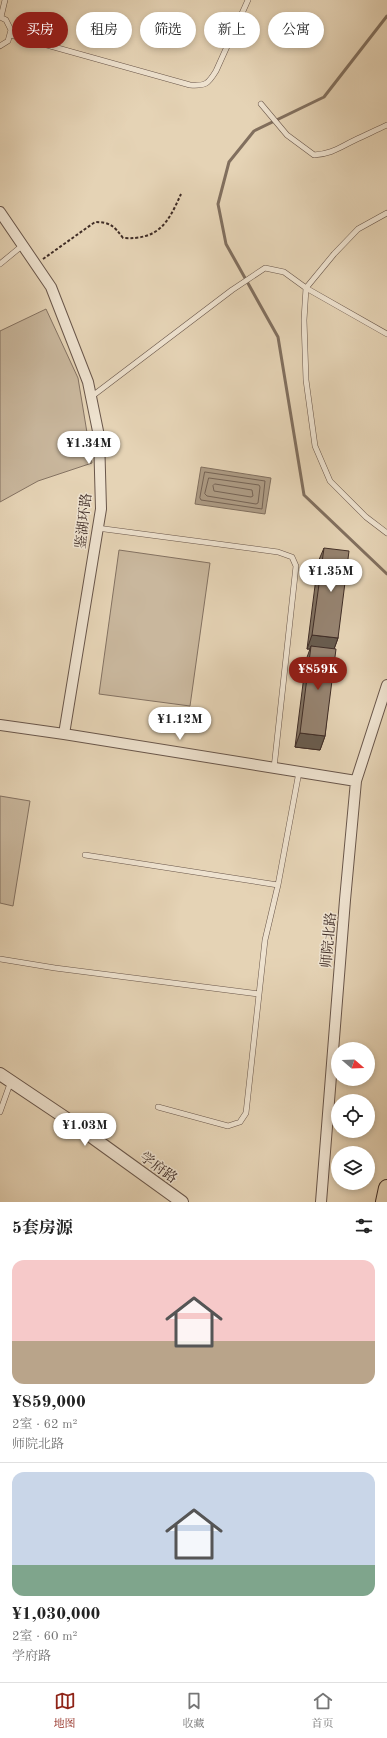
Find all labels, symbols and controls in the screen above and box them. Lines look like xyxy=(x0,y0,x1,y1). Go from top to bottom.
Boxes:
chip: 买房 xyxy=(12,12,68,48)
chip: 租房 xyxy=(76,12,132,48)
chip: 筛选 xyxy=(140,12,196,48)
chip: 新上 xyxy=(204,12,260,48)
chip: 公寓 xyxy=(268,12,324,48)
pin: ¥1.34M xyxy=(56,431,122,465)
text: ¥1.34M xyxy=(66,437,112,450)
street label: 鉴湖环路 xyxy=(73,492,94,550)
pin: ¥1.35M xyxy=(298,559,364,593)
text: ¥1.35M xyxy=(308,565,354,578)
pin: ¥859K xyxy=(290,657,346,691)
text: ¥859K xyxy=(298,663,338,676)
pin: ¥1.12M xyxy=(147,707,213,741)
text: ¥1.12M xyxy=(157,713,203,726)
street label: 师院北路 xyxy=(319,911,338,969)
north arrow xyxy=(331,1042,375,1086)
map controls xyxy=(331,1042,375,1190)
button: locate xyxy=(331,1094,375,1138)
pin: ¥1.03M xyxy=(52,1113,118,1147)
text: ¥1.03M xyxy=(62,1119,108,1132)
button: layers xyxy=(331,1146,375,1190)
street label: 学府路 xyxy=(137,1149,180,1186)
icon: filters xyxy=(353,1215,375,1237)
text: 5套房源 xyxy=(12,1220,73,1237)
icon: home xyxy=(158,1286,230,1358)
text: ¥859,000 xyxy=(12,1394,86,1411)
text: 2室 · 62 m² xyxy=(12,1418,77,1431)
text: 师院北路 xyxy=(12,1438,64,1451)
icon: home xyxy=(158,1498,230,1570)
text: ¥1,030,000 xyxy=(12,1606,100,1623)
text: 2室 · 60 m² xyxy=(12,1630,77,1643)
text: 学府路 xyxy=(12,1650,51,1663)
tab: 地图 xyxy=(54,1690,76,1732)
tab: 收藏 xyxy=(183,1690,205,1732)
tab: 首页 xyxy=(312,1690,334,1732)

